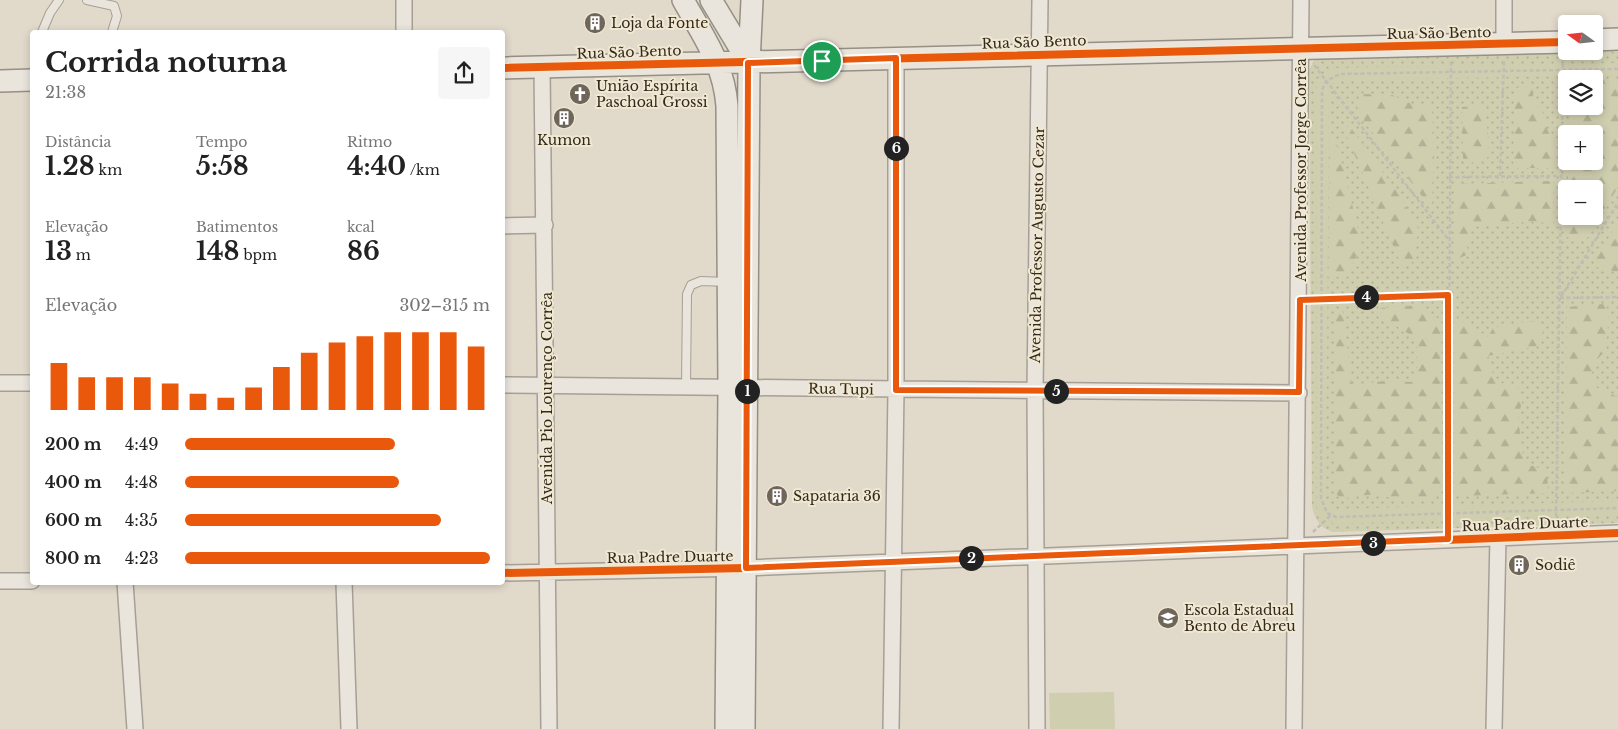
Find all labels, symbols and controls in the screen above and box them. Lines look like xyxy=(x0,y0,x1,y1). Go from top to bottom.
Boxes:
building icon: Loja da Fonte xyxy=(583,11,607,35)
place label: Loja da Fonte xyxy=(611,14,708,32)
north arrow xyxy=(1558,15,1602,60)
map controls xyxy=(1558,15,1603,225)
street label: Rua São Bento xyxy=(1386,23,1492,43)
street label: Rua São Bento xyxy=(981,31,1087,53)
pin xyxy=(801,40,843,82)
street label: Rua São Bento xyxy=(576,41,682,63)
text: Corrida noturna xyxy=(45,45,287,80)
button: share xyxy=(438,47,490,99)
icon: arrive xyxy=(808,47,836,75)
street label: Avenida Professor Jorge Corrêa xyxy=(1292,58,1310,283)
button: layers xyxy=(1558,70,1603,115)
place label: União Espírita Paschoal Grossi xyxy=(596,77,708,111)
text: 21:38 xyxy=(45,82,86,102)
church icon: União Espírita Paschoal Grossi xyxy=(568,82,592,106)
building icon: Kumon xyxy=(552,106,576,130)
button: + xyxy=(1558,125,1603,170)
street label: Avenida Professor Augusto Cezar xyxy=(1026,126,1048,364)
place label: Kumon xyxy=(537,131,591,149)
text: Distância xyxy=(45,133,111,151)
text: Tempo xyxy=(196,133,247,151)
text: Ritmo xyxy=(347,133,392,151)
pin: 6 xyxy=(884,136,908,160)
text: 6 xyxy=(892,139,901,157)
text: 1.28 xyxy=(45,151,95,182)
text: 5:58 xyxy=(196,151,249,182)
text: 4:40 xyxy=(347,151,406,182)
text: km xyxy=(95,161,122,179)
text: /km xyxy=(406,161,440,179)
button: − xyxy=(1558,180,1603,225)
text: Elevação xyxy=(45,218,108,236)
text: Batimentos xyxy=(196,218,278,236)
text: kcal xyxy=(347,218,375,236)
text: 13 xyxy=(45,236,72,267)
text: 148 xyxy=(196,236,239,267)
text: 86 xyxy=(347,236,380,267)
text: m xyxy=(72,246,91,264)
text: bpm xyxy=(239,246,277,264)
pin: 4 xyxy=(1354,284,1378,310)
text: 4 xyxy=(1362,288,1371,306)
street label: Avenida Pio Lourenço Corrêa xyxy=(538,292,556,505)
text: Elevação xyxy=(45,295,117,315)
text: 302–315 m xyxy=(399,295,490,315)
pin: 1 xyxy=(734,378,760,404)
pin: 5 xyxy=(1044,378,1068,404)
street label: Rua Tupi xyxy=(808,379,874,399)
text: 1 xyxy=(744,382,751,400)
text: 5 xyxy=(1052,382,1061,400)
text: 200 m xyxy=(45,434,102,454)
text: 4:49 xyxy=(125,434,159,454)
text: 400 m xyxy=(45,472,102,492)
text: 4:48 xyxy=(125,472,158,492)
building icon: Sapataria 36 xyxy=(765,484,789,508)
place label: Sapataria 36 xyxy=(793,487,881,505)
text: 600 m xyxy=(45,510,102,530)
text: 4:35 xyxy=(125,510,158,530)
street label: Rua Padre Duarte xyxy=(1461,513,1589,535)
pin: 3 xyxy=(1360,530,1386,556)
text: 3 xyxy=(1369,534,1378,552)
pin: 2 xyxy=(958,546,984,570)
street label: Rua Padre Duarte xyxy=(606,547,734,567)
text: 800 m xyxy=(45,548,101,568)
text: 4:23 xyxy=(125,548,159,568)
text: 2 xyxy=(967,549,976,567)
building icon: Sodiê xyxy=(1507,553,1531,577)
place label: Sodiê xyxy=(1535,556,1575,574)
place label: Escola Estadual Bento de Abreu xyxy=(1184,601,1296,635)
school or university icon: Escola Estadual Bento de Abreu xyxy=(1156,606,1180,630)

